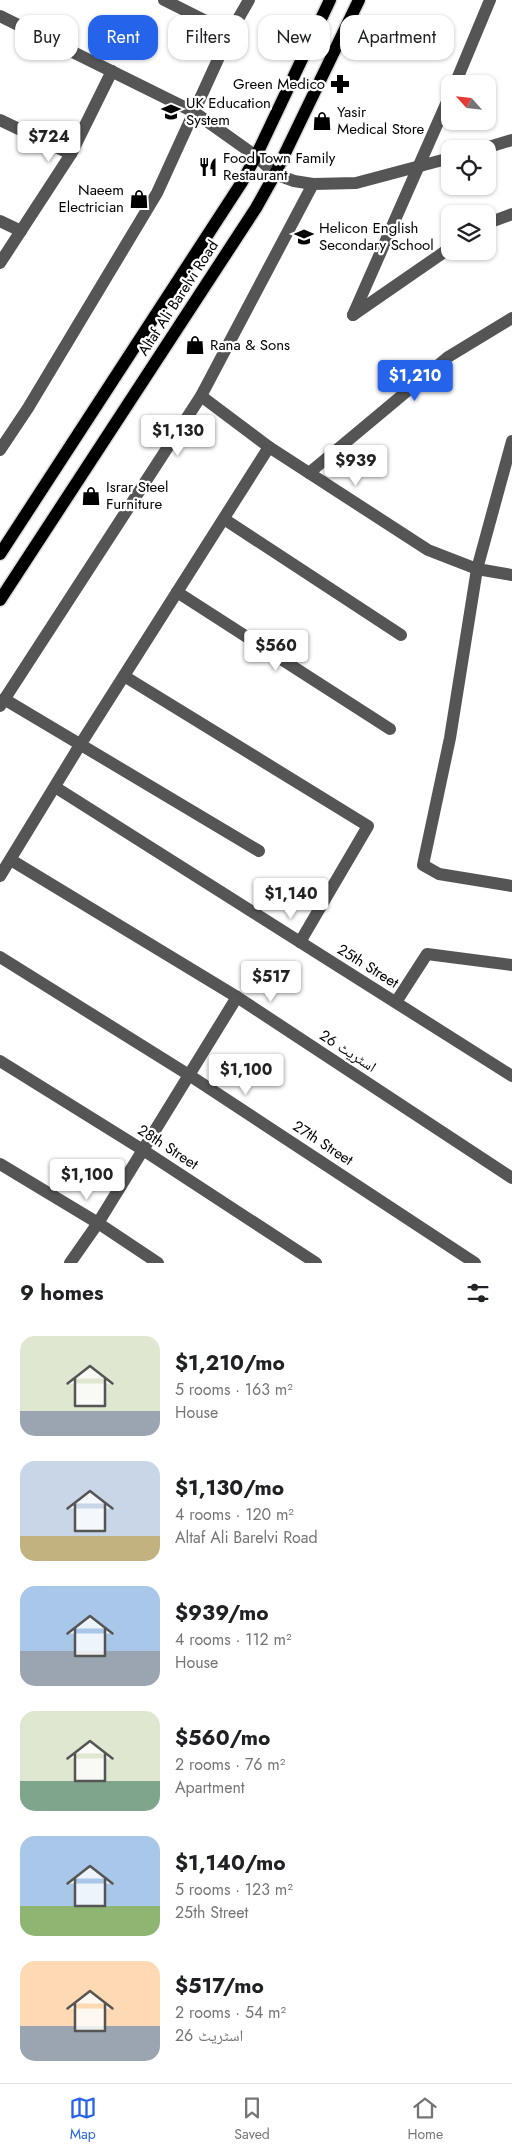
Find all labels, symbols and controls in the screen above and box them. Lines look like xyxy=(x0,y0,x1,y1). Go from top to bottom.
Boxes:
chip: Buy xyxy=(15,15,78,60)
chip: Rent xyxy=(88,15,158,60)
chip: Filters xyxy=(168,15,248,60)
chip: New xyxy=(258,15,330,60)
chip: Apartment xyxy=(340,15,454,60)
place label: Green Medico xyxy=(233,73,325,95)
pharmacy icon: Green Medico xyxy=(329,73,351,95)
north arrow xyxy=(441,75,496,130)
map controls xyxy=(441,75,496,260)
place label: UK Education System xyxy=(186,92,271,131)
school or university icon: UK Education System xyxy=(160,101,182,123)
place label: Yasir Medical Store xyxy=(337,101,425,140)
shop icon: Yasir Medical Store xyxy=(311,110,333,132)
pin: $724 xyxy=(19,120,79,163)
text: $724 xyxy=(28,125,70,148)
button: locate xyxy=(441,140,496,195)
place label: Food Town Family Restaurant xyxy=(223,147,336,186)
restaurant icon: Food Town Family Restaurant xyxy=(197,156,219,178)
place label: Naeem Electrician xyxy=(59,179,124,218)
shop icon: Naeem Electrician xyxy=(128,188,150,210)
button: layers xyxy=(441,205,496,260)
place label: Helicon English Secondary School xyxy=(319,217,434,256)
school or university icon: Helicon English Secondary School xyxy=(293,226,315,248)
street label: Altaf Ali Barelvi Road xyxy=(132,236,224,360)
shop icon: Rana & Sons xyxy=(184,334,206,356)
place label: Rana & Sons xyxy=(210,334,290,356)
pin: $1,210 xyxy=(374,360,456,402)
text: $1,210 xyxy=(389,364,441,387)
pin: $1,130 xyxy=(137,414,219,457)
text: $1,130 xyxy=(152,419,204,442)
pin: $939 xyxy=(326,444,386,487)
text: $939 xyxy=(335,449,377,472)
place label: Israr Steel Furniture xyxy=(106,476,168,515)
shop icon: Israr Steel Furniture xyxy=(80,485,102,507)
pin: $560 xyxy=(246,630,306,672)
text: $560 xyxy=(255,634,297,657)
pin: $1,140 xyxy=(250,878,332,920)
text: $1,140 xyxy=(264,882,318,905)
street label: 25th Street xyxy=(333,938,403,994)
pin: $517 xyxy=(241,960,301,1003)
text: $517 xyxy=(252,965,290,988)
street label: اسٹریٹ 26 xyxy=(315,1024,381,1078)
pin: $1,100 xyxy=(205,1054,287,1096)
text: $1,100 xyxy=(220,1058,272,1081)
street label: 27th Street xyxy=(288,1115,358,1171)
street label: 28th Street xyxy=(133,1119,203,1175)
pin: $1,100 xyxy=(46,1158,128,1201)
text: $1,100 xyxy=(61,1163,113,1186)
text: 9 homes xyxy=(20,1278,104,1308)
icon: filters xyxy=(464,1279,492,1307)
text: $1,210/mo xyxy=(175,1348,285,1378)
icon: home xyxy=(60,1356,120,1416)
text: 5 rooms · 163 m² xyxy=(175,1378,293,1401)
text: House xyxy=(175,1401,218,1424)
text: $1,130/mo xyxy=(175,1473,284,1503)
icon: home xyxy=(60,1481,120,1541)
text: 4 rooms · 120 m² xyxy=(175,1503,294,1526)
text: Altaf Ali Barelvi Road xyxy=(175,1526,318,1549)
text: $939/mo xyxy=(175,1598,269,1628)
icon: home xyxy=(60,1606,120,1666)
text: 4 rooms · 112 m² xyxy=(175,1628,292,1651)
text: House xyxy=(175,1651,218,1674)
text: $560/mo xyxy=(175,1723,270,1753)
icon: home xyxy=(60,1731,120,1791)
text: 2 rooms · 76 m² xyxy=(175,1753,285,1776)
text: Apartment xyxy=(175,1776,245,1799)
text: $1,140/mo xyxy=(175,1848,286,1878)
icon: home xyxy=(60,1856,120,1916)
text: 5 rooms · 123 m² xyxy=(175,1878,293,1901)
text: 25th Street xyxy=(175,1901,248,1924)
text: $517/mo xyxy=(175,1971,264,2001)
icon: home xyxy=(60,1981,120,2041)
text: 2 rooms · 54 m² xyxy=(175,2001,286,2024)
text: اسٹریٹ 26 xyxy=(175,2024,243,2047)
tab: Map xyxy=(69,2094,97,2144)
tab: Saved xyxy=(234,2094,270,2144)
tab: Home xyxy=(407,2094,443,2144)

